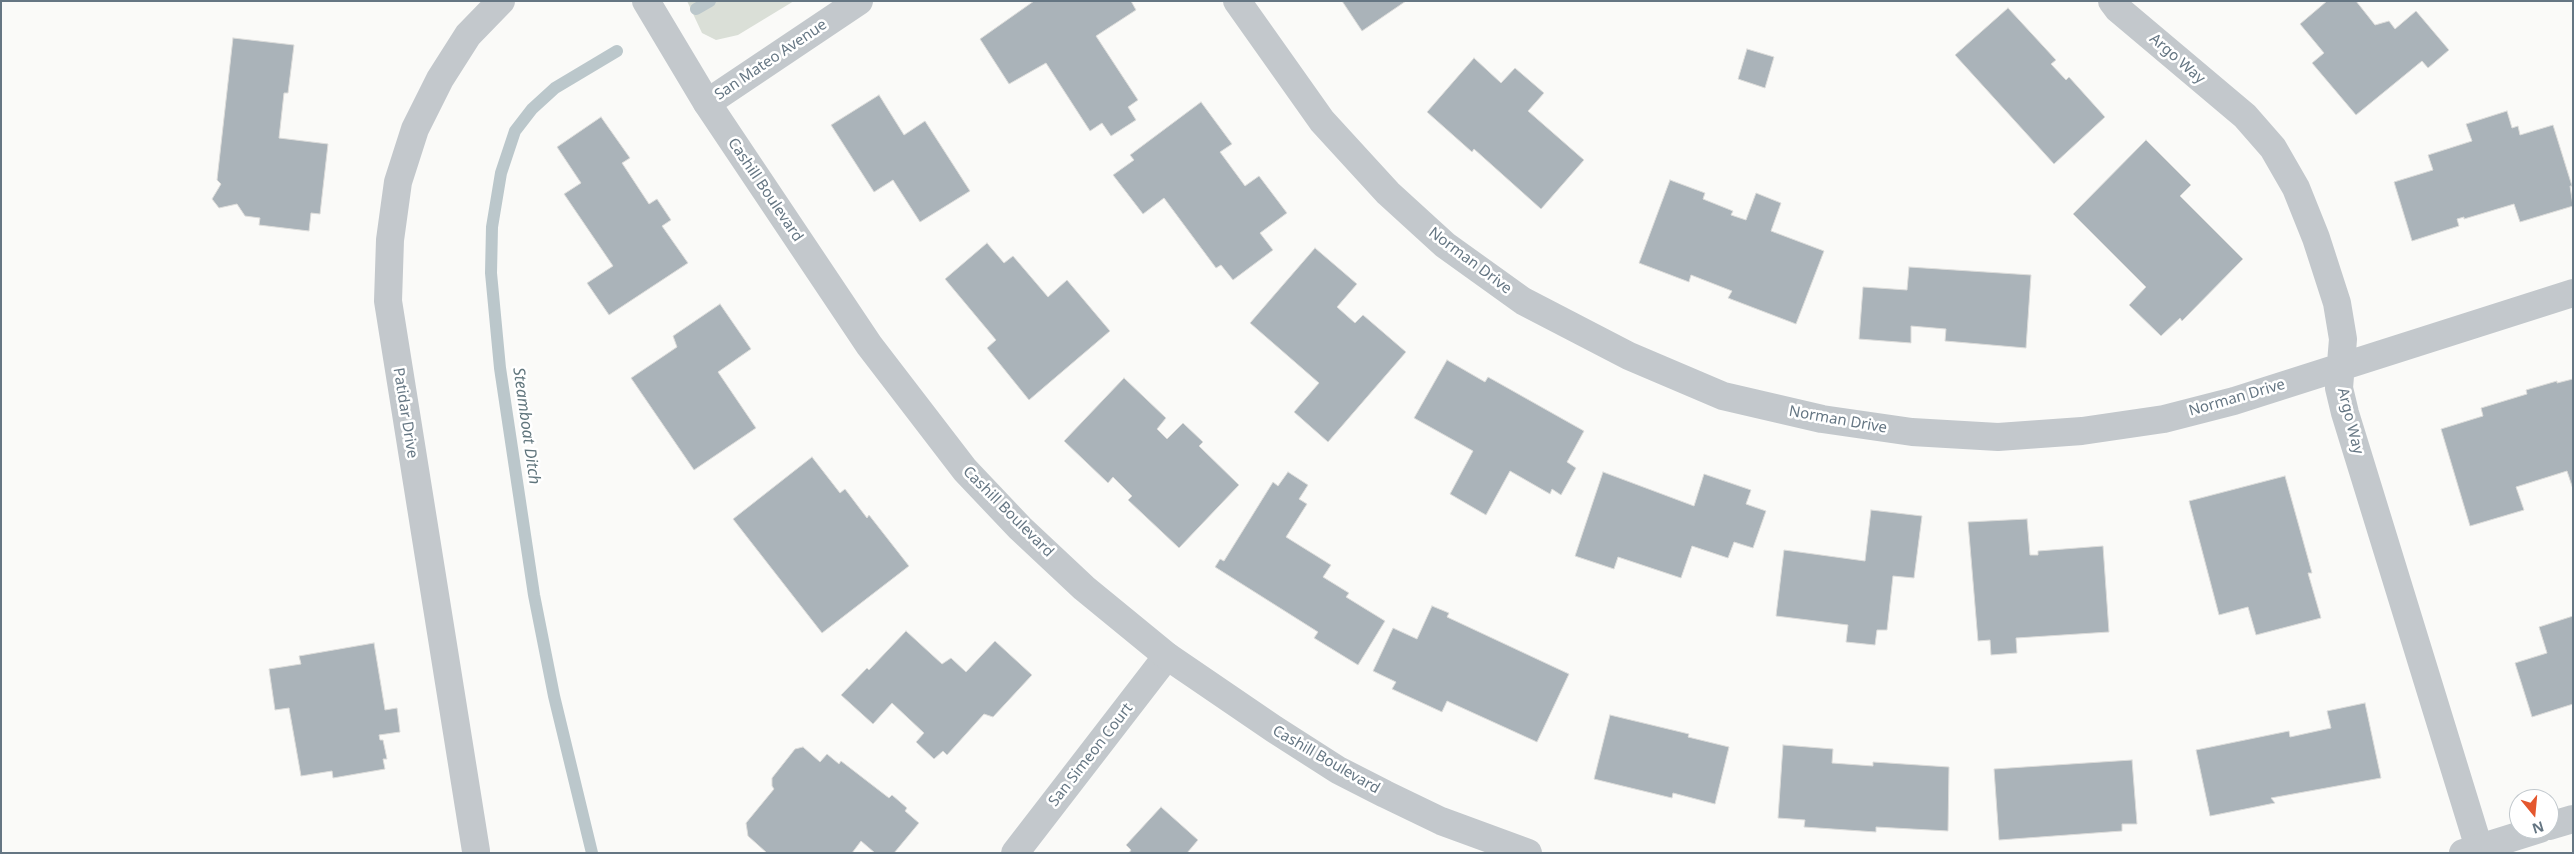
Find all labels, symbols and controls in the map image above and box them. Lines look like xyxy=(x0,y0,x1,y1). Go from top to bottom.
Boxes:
street label: San Mateo Avenue xyxy=(712,16,830,104)
street label: Argo Way xyxy=(2146,30,2208,88)
street label: Cashill Boulevard xyxy=(724,135,806,245)
street label: Norman Drive xyxy=(1425,224,1515,298)
street label: Patidar Drive xyxy=(389,366,421,460)
water label: Steamboat Ditch xyxy=(508,366,544,486)
street label: Norman Drive xyxy=(2187,376,2287,420)
street label: Argo Way xyxy=(2333,386,2367,456)
street label: Norman Drive xyxy=(1788,403,1888,437)
street label: Cashill Boulevard xyxy=(959,463,1057,561)
street label: San Simeon Court xyxy=(1045,700,1137,810)
street label: Cashill Boulevard xyxy=(1269,722,1383,798)
north arrow xyxy=(2509,789,2559,839)
text: N xyxy=(2530,817,2546,839)

